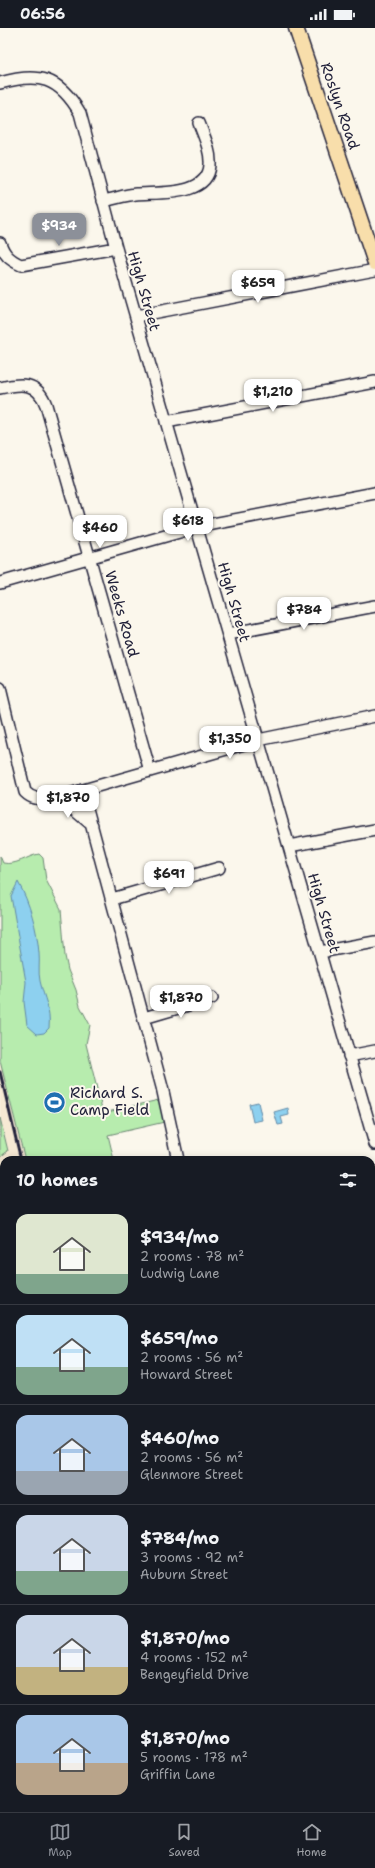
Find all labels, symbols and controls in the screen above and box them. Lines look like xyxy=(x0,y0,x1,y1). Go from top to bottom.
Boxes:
text: 06:56 xyxy=(20,4,65,24)
street label: Roslyn Road xyxy=(316,60,364,153)
pin: $934 xyxy=(35,213,83,247)
text: $934 xyxy=(41,217,77,234)
street label: High Street xyxy=(123,249,165,333)
pin: $659 xyxy=(234,270,282,304)
text: $659 xyxy=(241,274,275,291)
pin: $1,210 xyxy=(240,379,306,413)
text: $1,210 xyxy=(253,383,293,400)
pin: $618 xyxy=(164,508,212,542)
text: $618 xyxy=(172,512,204,529)
pin: $460 xyxy=(76,515,124,549)
text: $460 xyxy=(82,519,118,536)
street label: High Street xyxy=(213,560,255,644)
street label: Weeks Road xyxy=(100,568,144,660)
pin: $784 xyxy=(280,597,328,631)
text: $784 xyxy=(286,601,322,618)
pin: $1,350 xyxy=(197,726,263,760)
text: $1,350 xyxy=(208,730,252,747)
pin: $1,870 xyxy=(35,785,101,819)
text: $1,870 xyxy=(46,789,90,806)
pin: $691 xyxy=(145,861,193,895)
text: $691 xyxy=(153,865,185,882)
street label: High Street xyxy=(303,871,345,955)
pin: $1,870 xyxy=(148,985,214,1019)
text: $1,870 xyxy=(159,989,203,1006)
place label: Richard S. Camp Field xyxy=(70,1083,150,1120)
sports icon: Richard S. Camp Field xyxy=(41,1089,67,1115)
text: 10 homes xyxy=(16,1169,98,1191)
icon: filters xyxy=(337,1169,359,1191)
text: $934/mo xyxy=(140,1226,219,1248)
icon: home xyxy=(48,1230,96,1278)
text: 2 rooms · 78 m² xyxy=(140,1248,244,1265)
text: Ludwig Lane xyxy=(140,1265,220,1282)
text: $659/mo xyxy=(140,1327,218,1349)
icon: home xyxy=(48,1331,96,1379)
text: 2 rooms · 56 m² xyxy=(140,1349,243,1366)
text: Howard Street xyxy=(140,1366,233,1383)
text: $460/mo xyxy=(140,1427,219,1449)
icon: home xyxy=(48,1431,96,1479)
text: 2 rooms · 56 m² xyxy=(140,1449,243,1466)
text: Glenmore Street xyxy=(140,1466,243,1483)
text: $784/mo xyxy=(140,1527,219,1549)
icon: home xyxy=(48,1531,96,1579)
text: 3 rooms · 92 m² xyxy=(140,1549,244,1566)
text: Auburn Street xyxy=(140,1566,228,1583)
text: $1,870/mo xyxy=(140,1627,230,1649)
icon: home xyxy=(48,1631,96,1679)
text: 4 rooms · 152 m² xyxy=(140,1649,248,1666)
text: Bengeyfield Drive xyxy=(140,1666,249,1683)
text: $1,870/mo xyxy=(140,1727,230,1749)
icon: home xyxy=(48,1731,96,1779)
text: 5 rooms · 178 m² xyxy=(140,1749,248,1766)
text: Griffin Lane xyxy=(140,1766,215,1783)
tab: Map xyxy=(48,1821,72,1860)
tab: Saved xyxy=(169,1821,200,1860)
tab: Home xyxy=(296,1821,327,1860)

